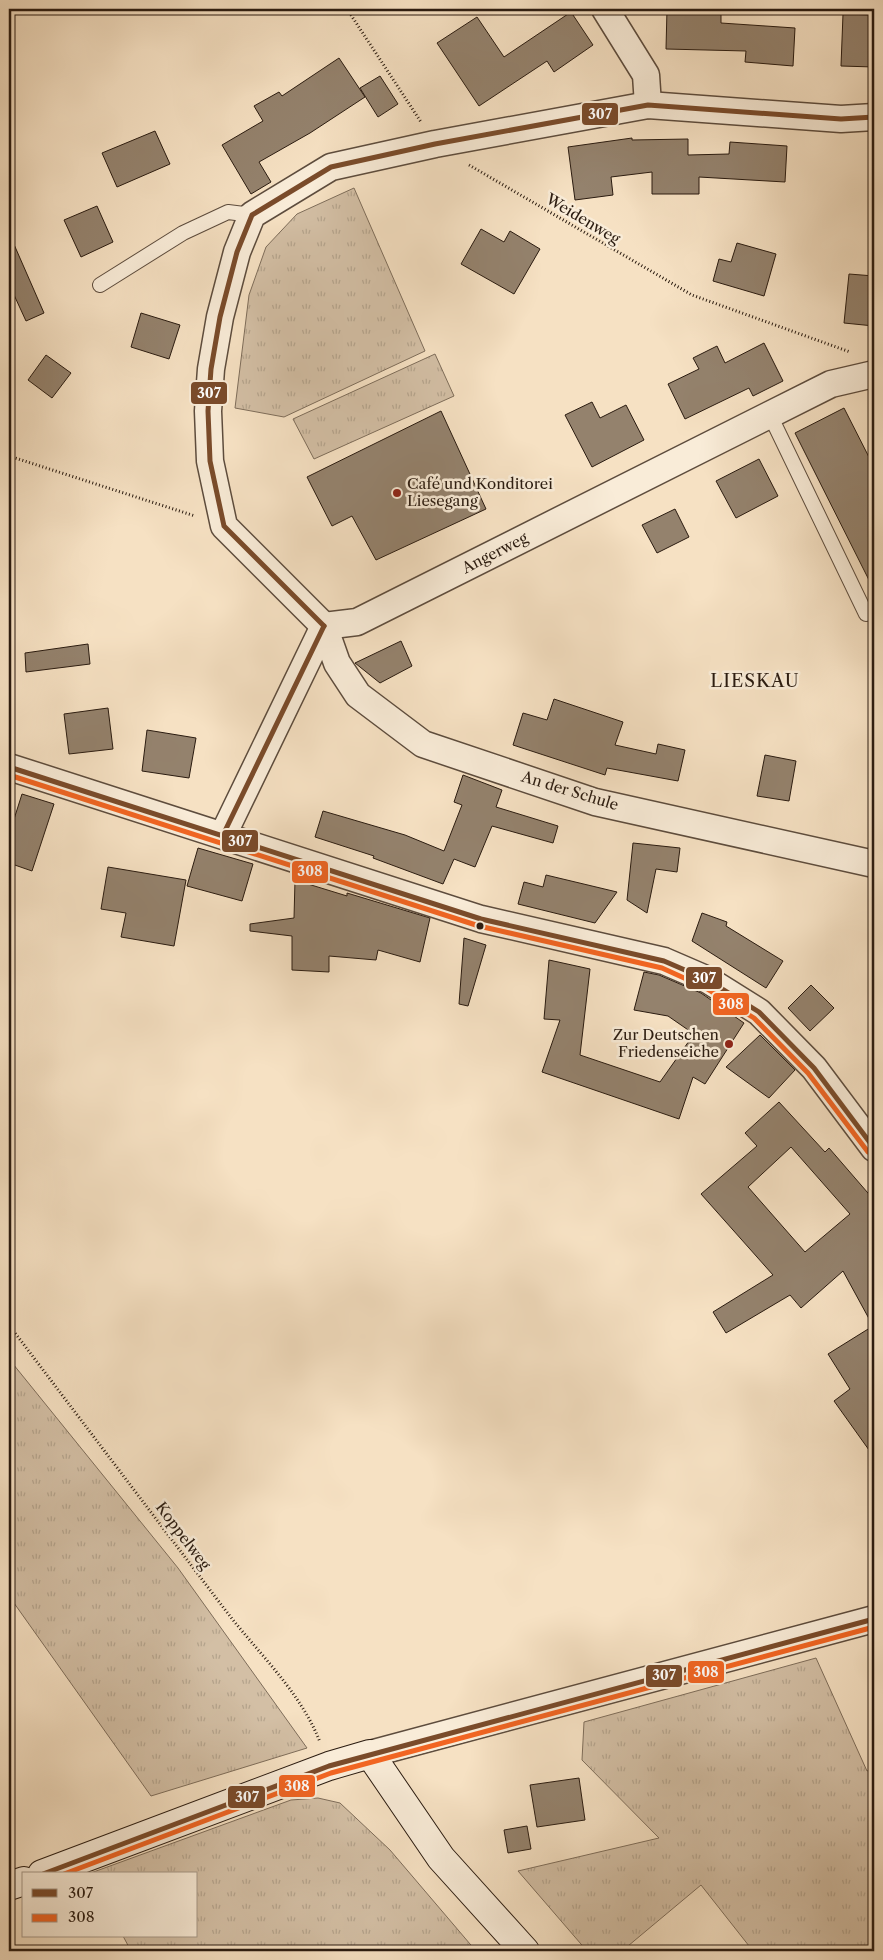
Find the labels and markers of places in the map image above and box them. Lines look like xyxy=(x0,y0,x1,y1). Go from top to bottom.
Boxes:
place label: Café und Konditorei Liesegang xyxy=(407,474,553,510)
marker: Café und Konditorei Liesegang xyxy=(391,487,403,499)
unlabelled marker xyxy=(475,921,485,931)
place label: Zur Deutschen Friedenseiche xyxy=(613,1025,720,1061)
marker: Zur Deutschen Friedenseiche xyxy=(723,1038,735,1050)

